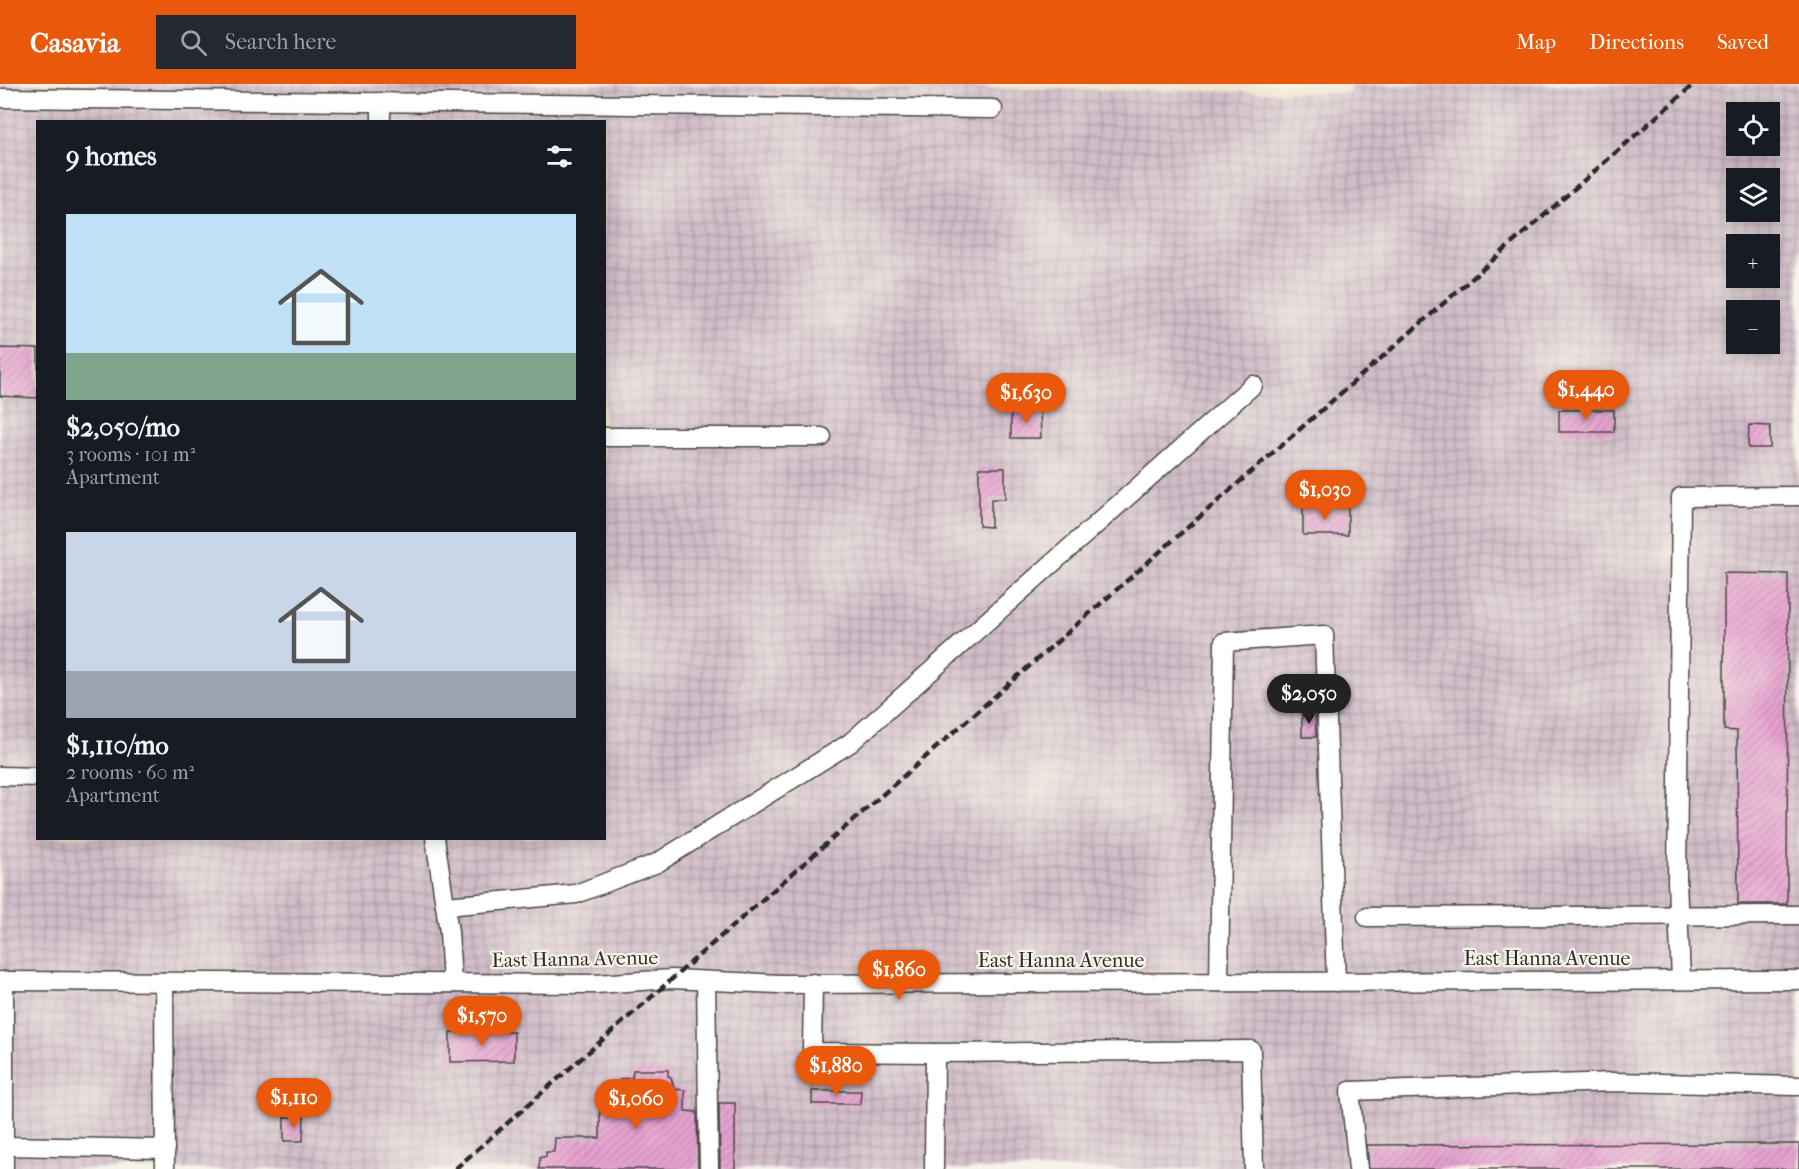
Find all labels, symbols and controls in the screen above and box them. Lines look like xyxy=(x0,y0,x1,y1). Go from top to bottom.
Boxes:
search box xyxy=(156,15,576,69)
text: Casavia xyxy=(30,26,120,59)
icon: search xyxy=(177,26,210,59)
text: Search here xyxy=(225,29,336,55)
text: Map xyxy=(1516,30,1556,54)
text: Directions xyxy=(1589,30,1684,54)
text: Saved xyxy=(1717,30,1769,54)
map controls xyxy=(1726,102,1780,354)
button: locate xyxy=(1726,102,1780,156)
icon: filters xyxy=(543,140,576,173)
text: 9 homes xyxy=(66,141,157,172)
button: layers xyxy=(1726,168,1780,222)
button: + xyxy=(1726,234,1780,288)
icon: home xyxy=(267,253,375,361)
button: − xyxy=(1726,300,1780,354)
pin: $1,440 xyxy=(1537,370,1635,421)
pin: $1,630 xyxy=(977,373,1075,424)
text: $1,440 xyxy=(1557,378,1615,401)
text: $1,630 xyxy=(1000,381,1052,404)
text: $2,050/mo xyxy=(66,412,180,443)
text: 3 rooms · 101 m² xyxy=(66,443,195,466)
text: Apartment xyxy=(66,466,160,489)
pin: $1,030 xyxy=(1276,470,1374,521)
text: $1,030 xyxy=(1299,478,1351,501)
icon: home xyxy=(267,571,375,679)
pin: $2,050 xyxy=(1260,674,1358,725)
text: $2,050 xyxy=(1281,682,1337,705)
text: $1,110/mo xyxy=(66,730,169,761)
text: 2 rooms · 60 m² xyxy=(66,761,194,784)
text: Apartment xyxy=(66,784,160,807)
street label: East Hanna Avenue xyxy=(491,946,659,972)
street label: East Hanna Avenue xyxy=(1464,947,1630,970)
street label: East Hanna Avenue xyxy=(978,949,1144,972)
pin: $1,860 xyxy=(850,950,948,1001)
text: $1,860 xyxy=(872,958,926,981)
pin: $1,570 xyxy=(433,996,531,1047)
text: $1,570 xyxy=(457,1004,507,1027)
pin: $1,880 xyxy=(787,1046,885,1097)
text: $1,880 xyxy=(809,1054,863,1077)
pin: $1,110 xyxy=(245,1078,343,1129)
pin: $1,060 xyxy=(587,1079,685,1130)
text: $1,110 xyxy=(270,1086,318,1109)
text: $1,060 xyxy=(608,1087,664,1110)

